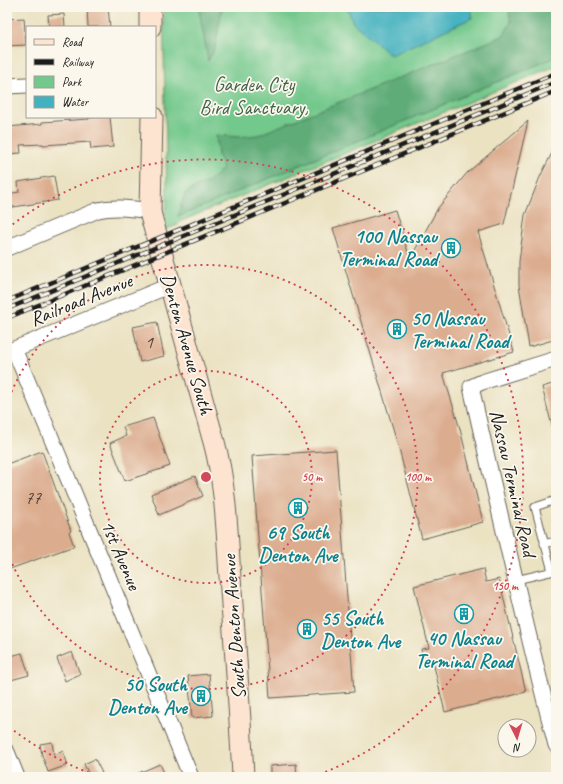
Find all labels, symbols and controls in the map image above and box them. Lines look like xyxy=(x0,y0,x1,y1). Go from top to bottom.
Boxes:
legend xyxy=(26,26,156,118)
text: Road xyxy=(62,34,84,50)
text: Railway xyxy=(62,54,94,70)
park label: Garden City Bird Sanctuary, xyxy=(200,72,308,120)
text: Park xyxy=(62,74,83,90)
text: Water xyxy=(62,94,90,110)
place label: 100 Nassau Terminal Road xyxy=(339,224,441,272)
building icon: 100 Nassau Terminal Road xyxy=(440,237,462,259)
street label: Railroad Avenue xyxy=(26,268,137,332)
street label: Denton Avenue South xyxy=(155,271,219,418)
place label: 50 Nassau Terminal Road xyxy=(411,306,512,354)
building icon: 50 Nassau Terminal Road xyxy=(386,318,408,340)
house number: 1 xyxy=(145,331,154,353)
street label: Nassau Terminal Road xyxy=(484,407,543,562)
text: 50 m xyxy=(302,469,323,485)
text: 100 m xyxy=(405,469,432,485)
centre of rings xyxy=(199,470,213,484)
house number: 77 xyxy=(25,487,42,509)
building icon: 69 South Denton Ave xyxy=(287,497,309,519)
street label: 1st Avenue xyxy=(95,516,147,595)
place label: 69 South Denton Ave xyxy=(258,520,339,568)
street label: South Denton Avenue xyxy=(216,552,252,700)
text: 150 m xyxy=(492,578,519,594)
building icon: 40 Nassau Terminal Road xyxy=(453,603,475,625)
place label: 55 South Denton Ave xyxy=(321,606,401,654)
building icon: 55 South Denton Ave xyxy=(296,618,318,640)
place label: 40 Nassau Terminal Road xyxy=(415,626,517,674)
place label: 50 South Denton Ave xyxy=(108,672,188,720)
building icon: 50 South Denton Ave xyxy=(190,685,212,707)
north arrow xyxy=(497,718,537,758)
text: N xyxy=(512,741,522,755)

